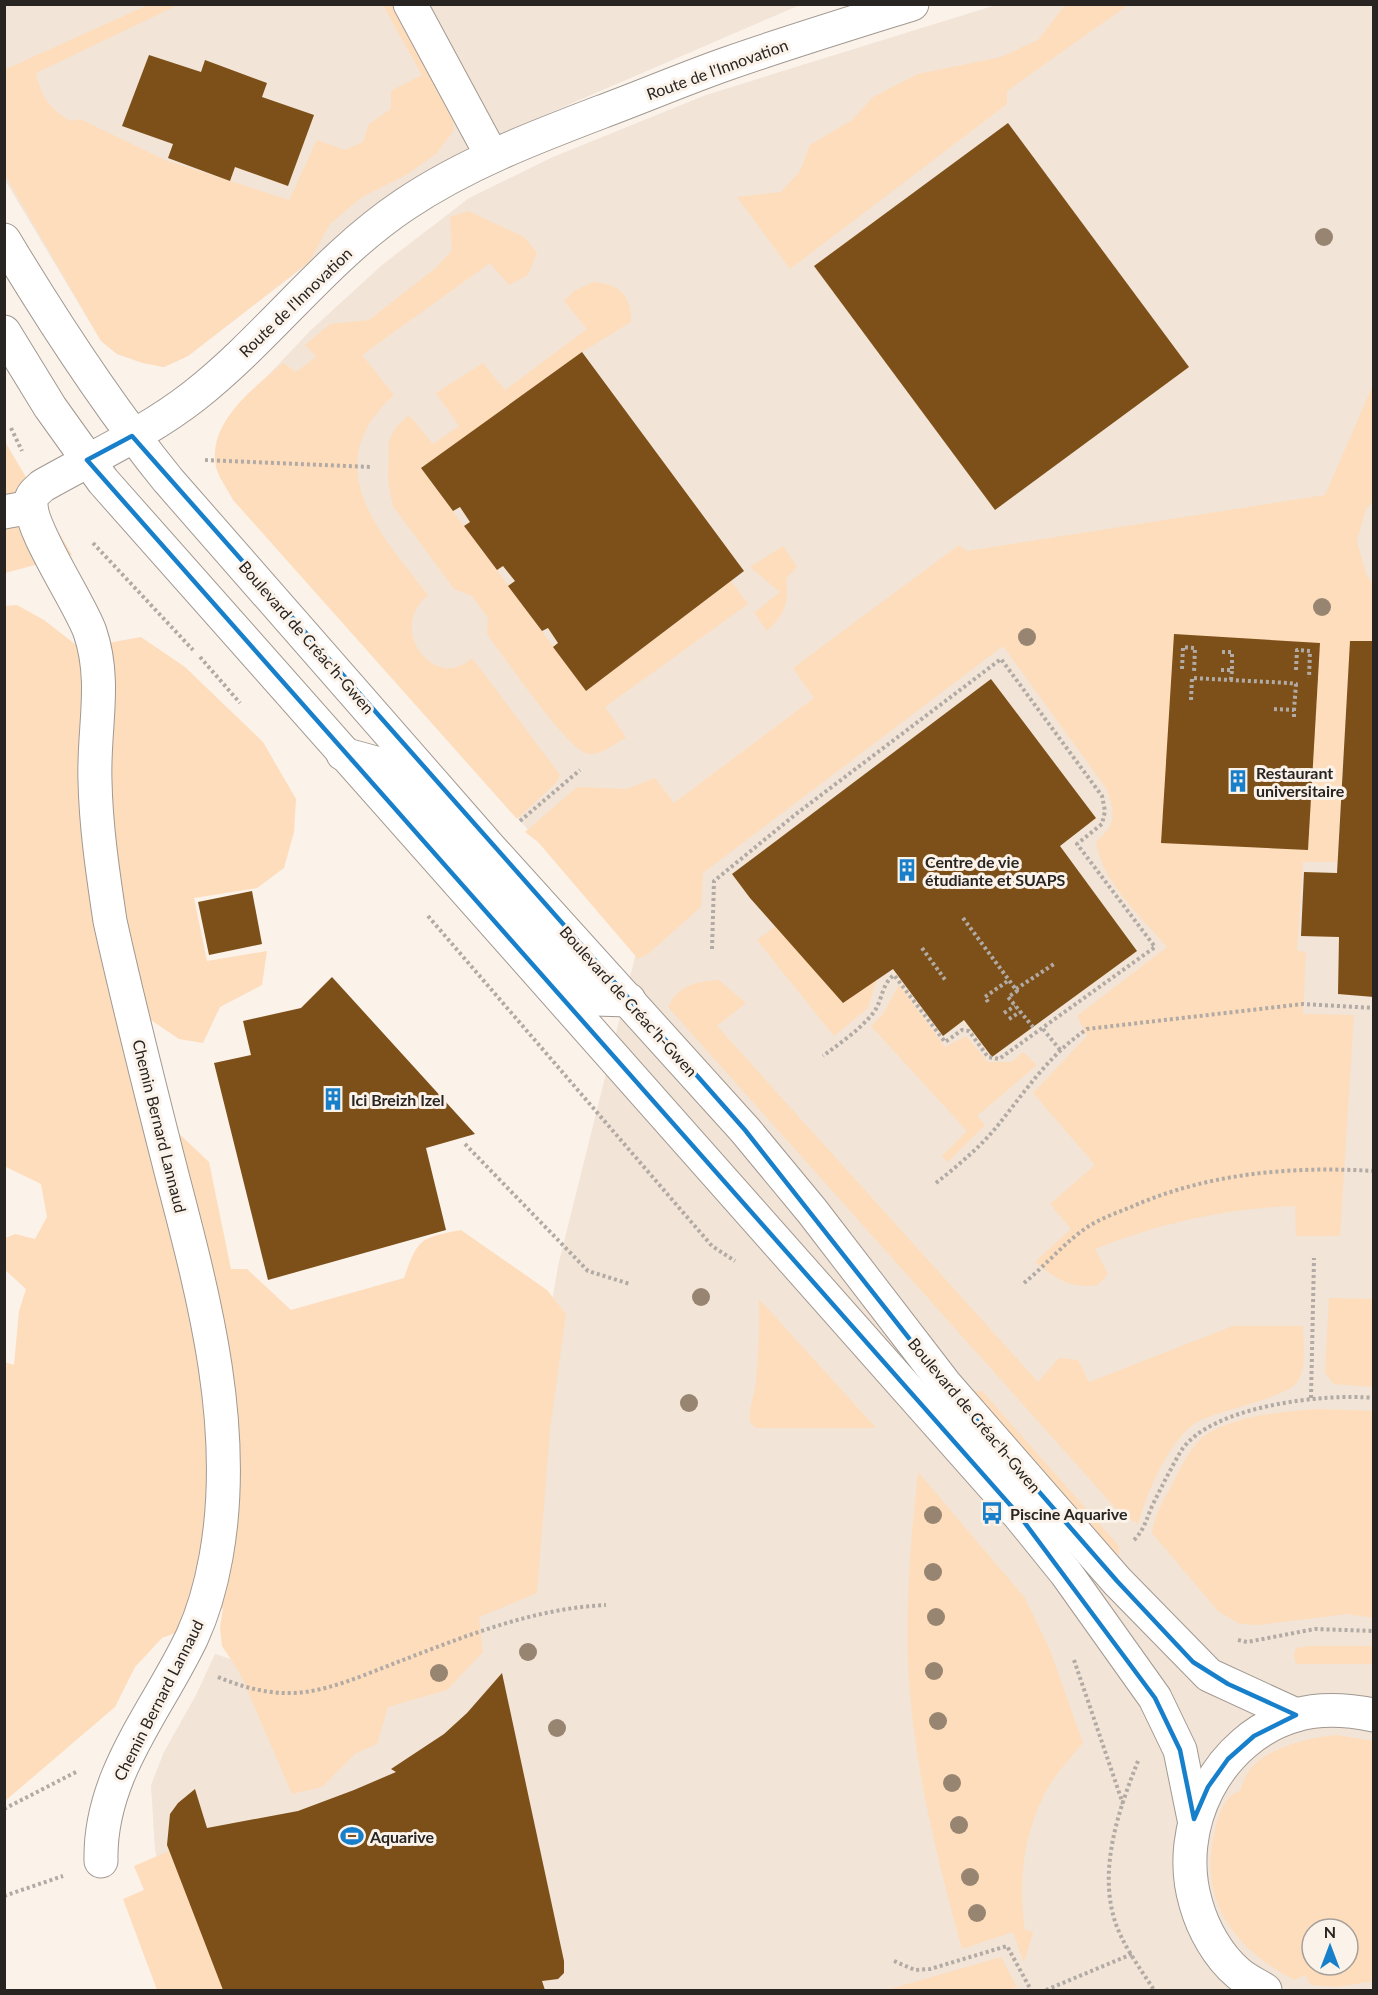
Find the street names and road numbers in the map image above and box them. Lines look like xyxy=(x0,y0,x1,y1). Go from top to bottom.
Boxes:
street label: Route de l'Innovation xyxy=(644,35,790,103)
street label: Route de l'Innovation xyxy=(235,243,355,361)
street label: Boulevard de Créac'h-Gwen xyxy=(236,557,378,717)
street label: Boulevard de Créac'h-Gwen xyxy=(556,922,702,1080)
street label: Chemin Bernard Lannaud xyxy=(129,1037,191,1215)
street label: Boulevard de Créac'h-Gwen xyxy=(905,1334,1045,1496)
street label: Chemin Bernard Lannaud xyxy=(109,1616,207,1784)

